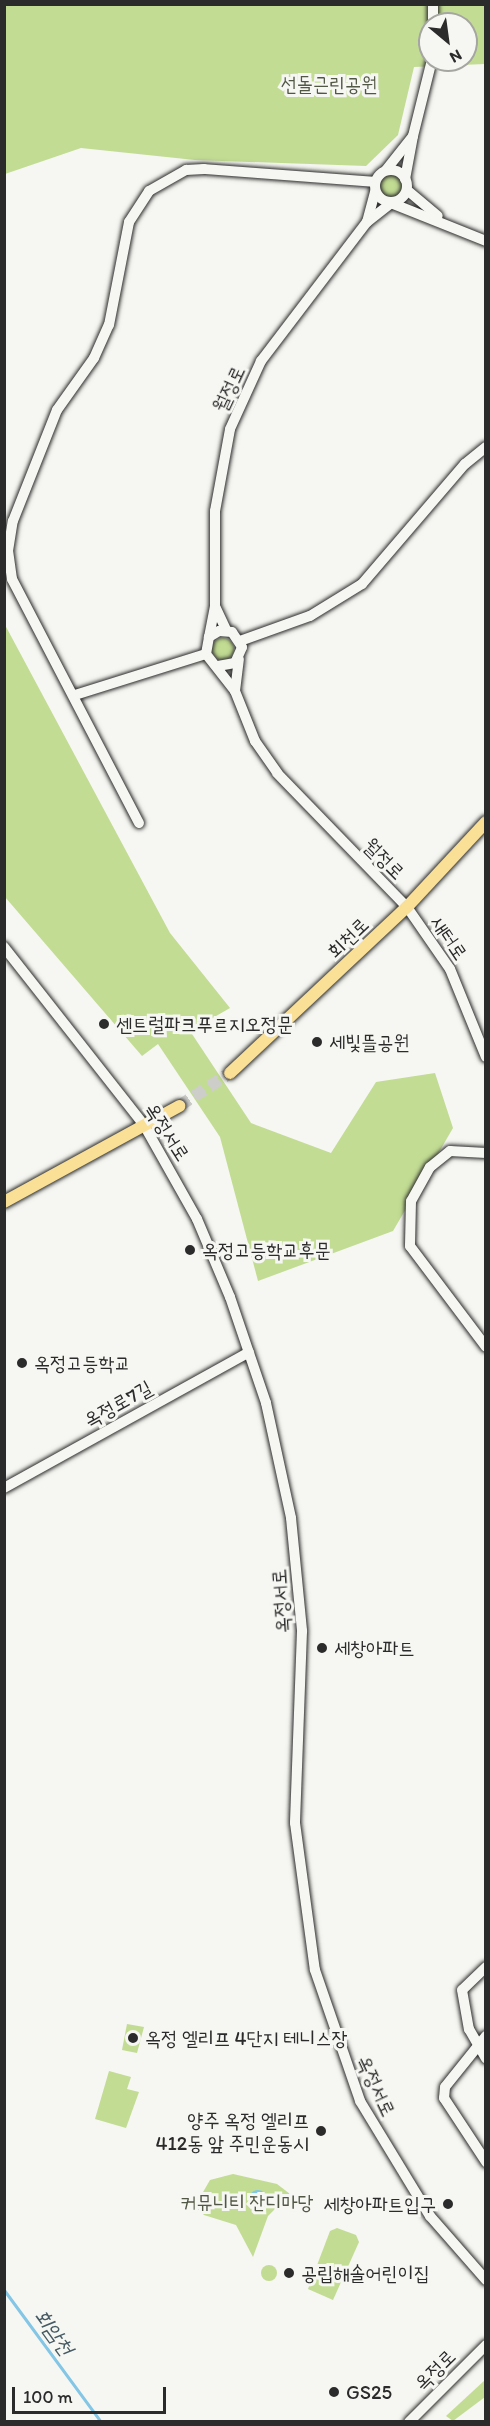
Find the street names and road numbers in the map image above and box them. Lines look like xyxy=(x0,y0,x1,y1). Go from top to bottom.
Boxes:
street label: 월정로 xyxy=(208,362,250,416)
street label: 월정로 xyxy=(358,833,410,885)
street label: 새터로 xyxy=(426,911,472,965)
street label: 회천로 xyxy=(322,913,374,963)
street label: 옥정서로 xyxy=(139,1098,195,1166)
street label: 옥정로7길 xyxy=(80,1375,156,1433)
street label: 옥정서로 xyxy=(267,1568,295,1634)
street label: 옥정서로 xyxy=(352,2052,400,2120)
street label: 옥정로 xyxy=(409,2344,461,2396)

